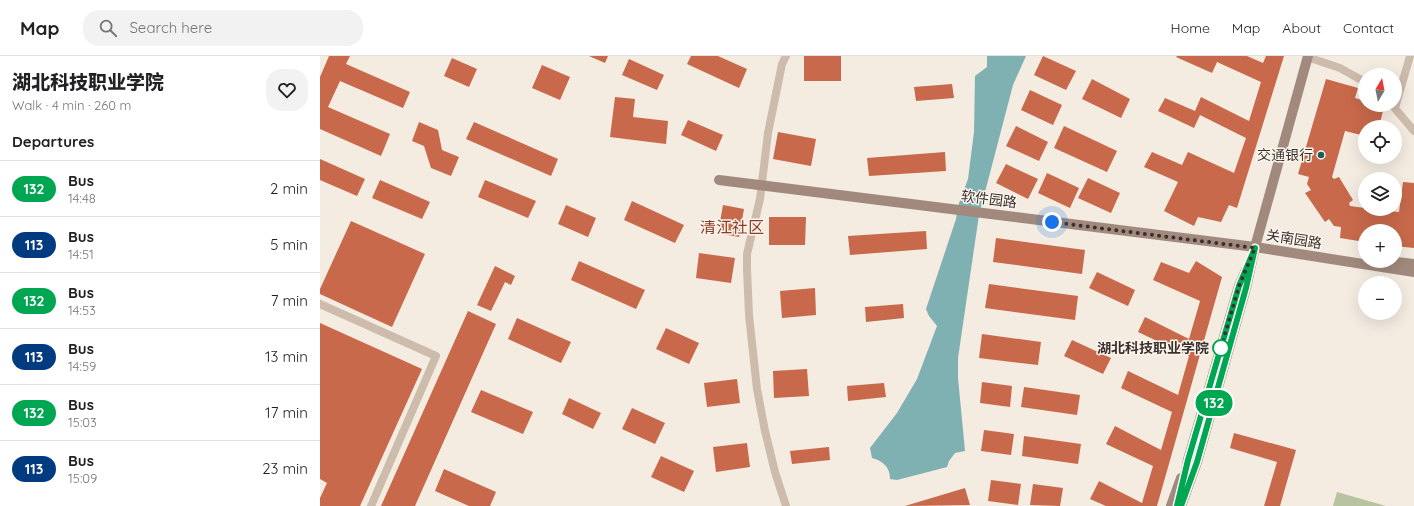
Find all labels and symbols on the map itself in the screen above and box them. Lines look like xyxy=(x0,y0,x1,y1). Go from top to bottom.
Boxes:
north arrow xyxy=(1358,68,1402,112)
place label: 交通银行 xyxy=(1257,146,1313,164)
marker: 交通银行 xyxy=(1316,150,1326,160)
street label: 软件园路 xyxy=(960,187,1018,211)
your location xyxy=(1042,212,1062,232)
district label: 清江社区 xyxy=(700,217,764,237)
street label: 关南园路 xyxy=(1265,226,1323,252)
place label: 湖北科技职业学院 xyxy=(1097,339,1209,357)
marker: 湖北科技职业学院 xyxy=(1212,339,1230,357)
line badge: 132 xyxy=(1191,390,1237,416)

